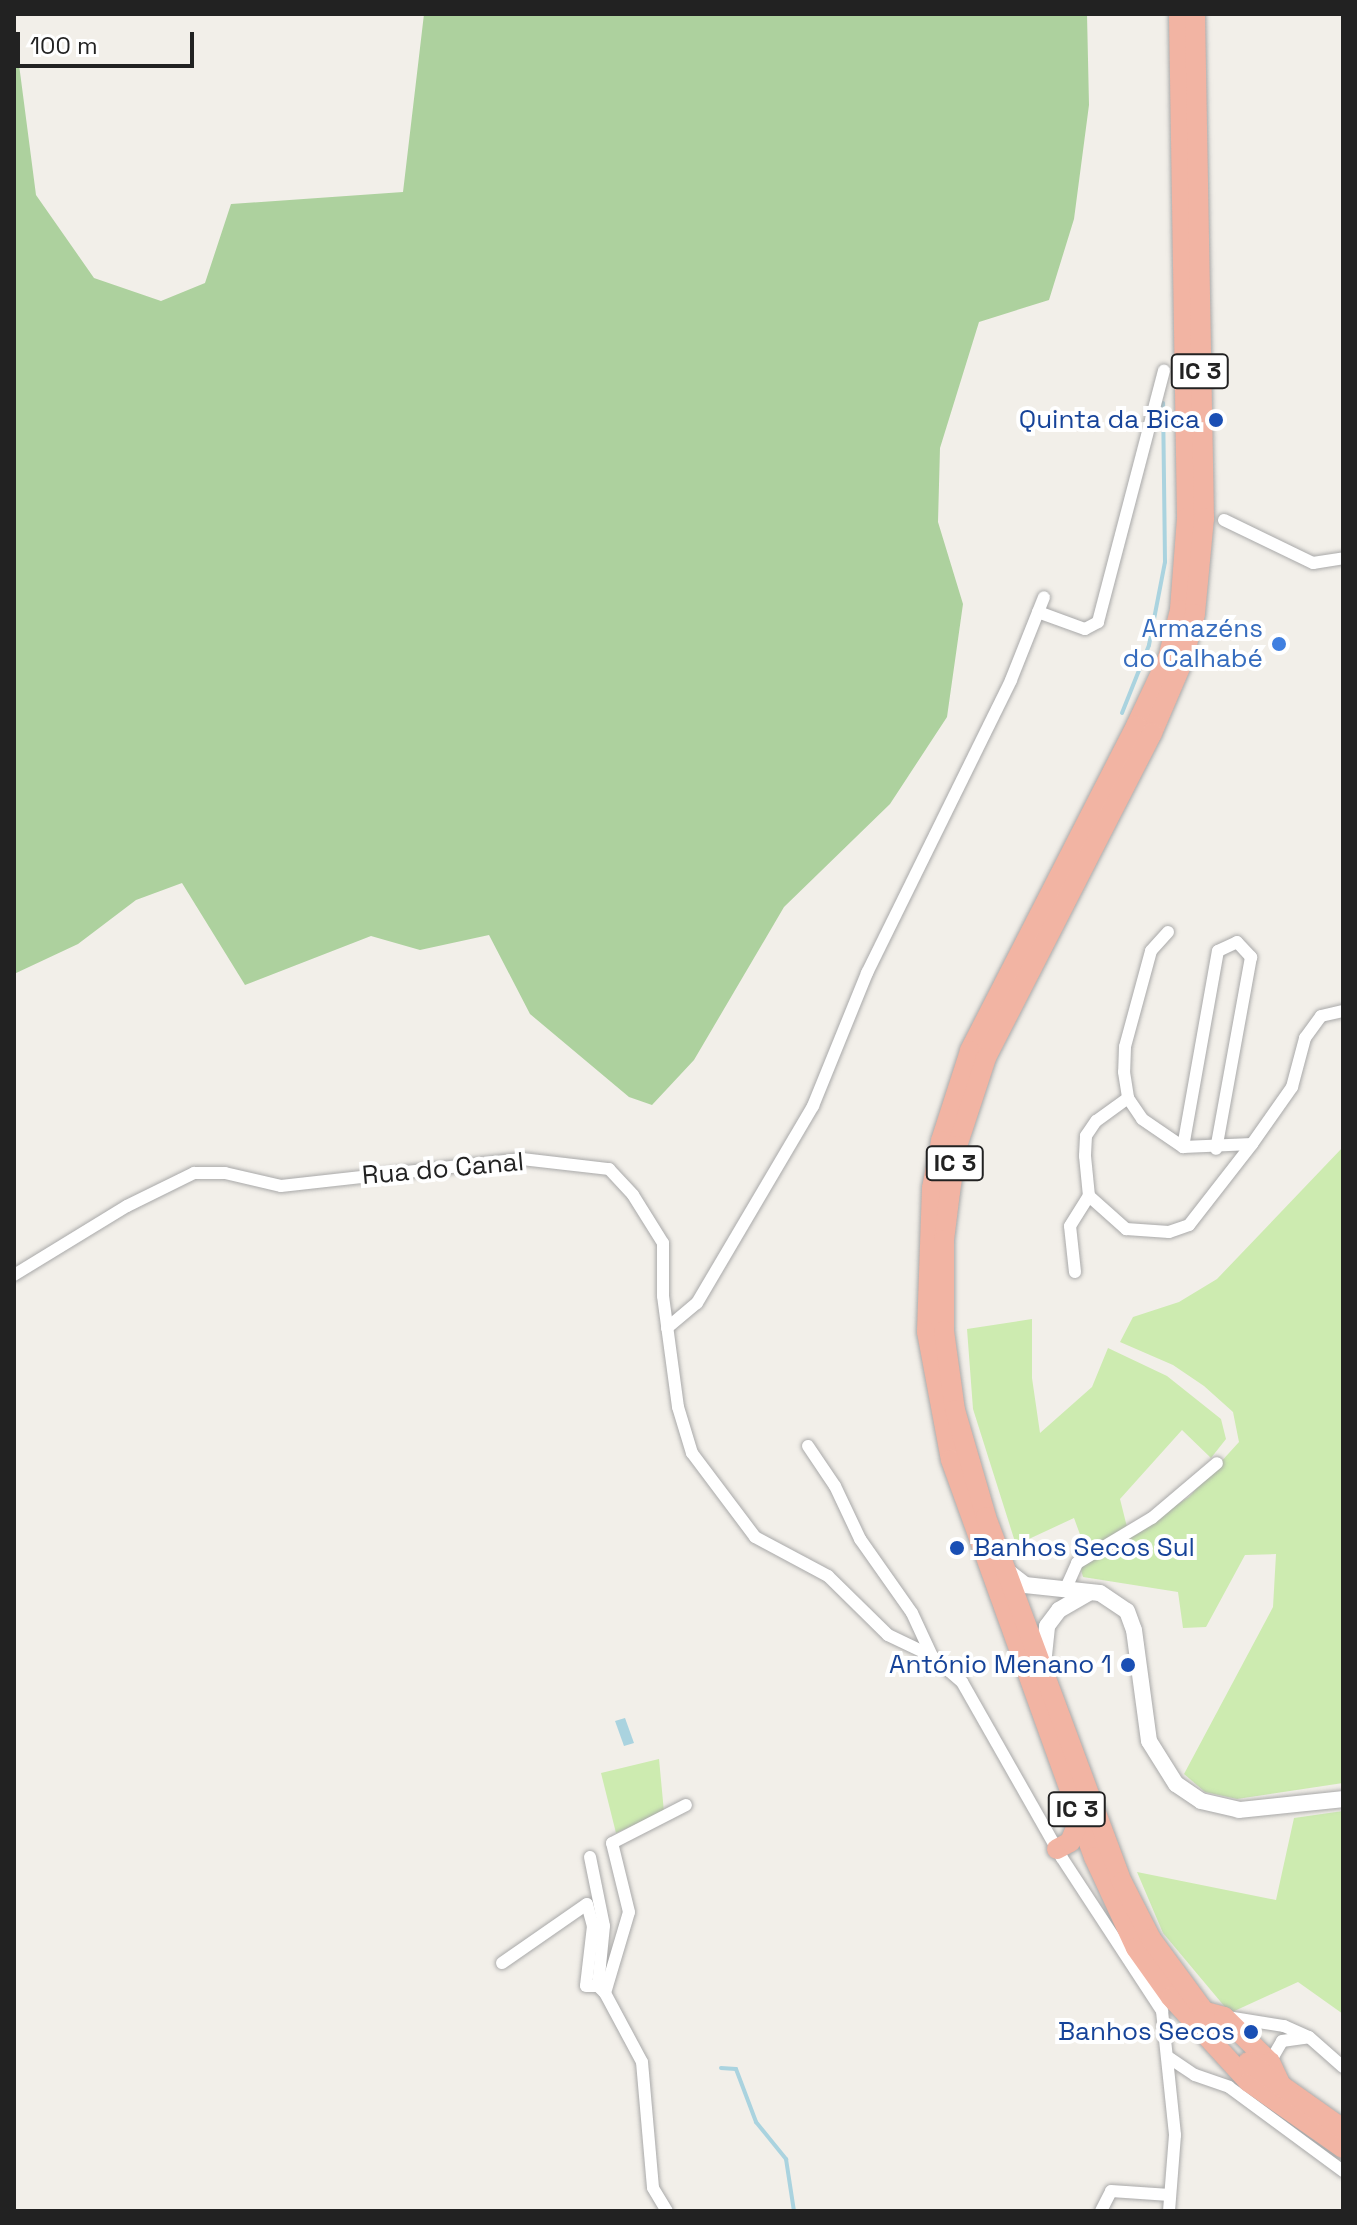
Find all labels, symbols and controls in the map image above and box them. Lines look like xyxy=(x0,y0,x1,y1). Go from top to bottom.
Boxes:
scale bar xyxy=(20,16,198,66)
text: 100 m xyxy=(30,30,98,61)
road number: IC 3 xyxy=(1170,351,1230,391)
place label: Quinta da Bica xyxy=(1019,404,1200,436)
marker: Quinta da Bica xyxy=(1207,411,1225,429)
place label: Armazéns do Calhabé xyxy=(1122,613,1263,674)
marker: Armazéns do Calhabé xyxy=(1270,635,1288,653)
road number: IC 3 xyxy=(925,1143,985,1183)
street label: Rua do Canal xyxy=(361,1146,525,1192)
place label: Banhos Secos Sul xyxy=(973,1532,1195,1564)
marker: Banhos Secos Sul xyxy=(948,1539,966,1557)
place label: António Menano 1 xyxy=(889,1649,1112,1681)
marker: António Menano 1 xyxy=(1119,1656,1137,1674)
road number: IC 3 xyxy=(1047,1789,1107,1829)
place label: Banhos Secos xyxy=(1058,2016,1235,2048)
marker: Banhos Secos xyxy=(1242,2023,1260,2041)

